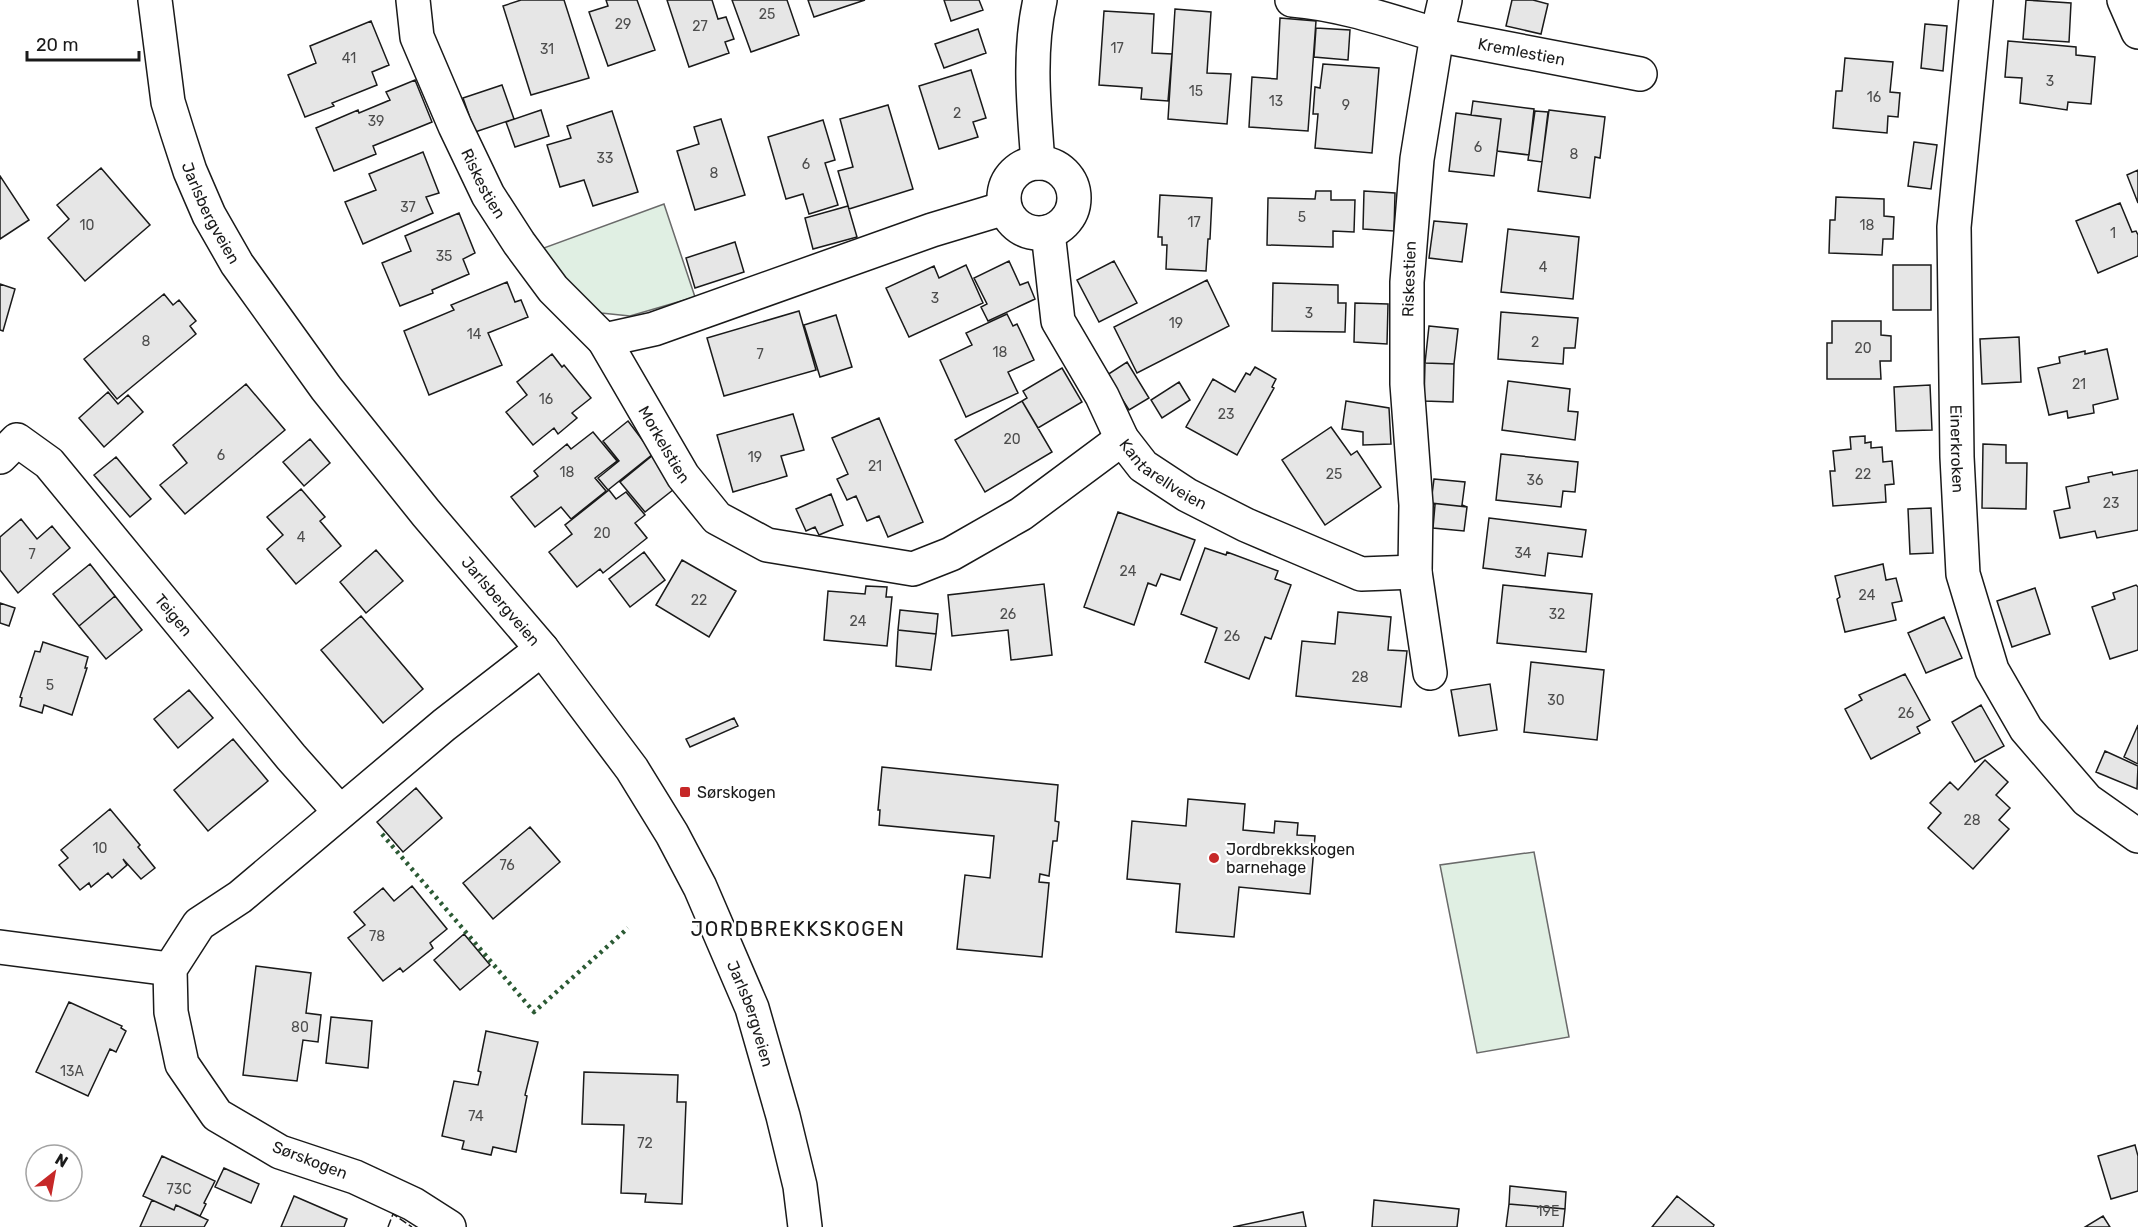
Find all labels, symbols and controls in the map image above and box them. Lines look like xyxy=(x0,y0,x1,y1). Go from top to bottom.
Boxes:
house number: 25 xyxy=(759,6,775,23)
house number: 29 xyxy=(615,16,631,33)
house number: 27 xyxy=(692,18,708,35)
scale bar xyxy=(27,24,140,62)
text: 20 m xyxy=(36,34,78,56)
street label: Kremlestien xyxy=(1476,34,1567,69)
house number: 17 xyxy=(1110,40,1124,57)
house number: 31 xyxy=(540,41,554,58)
house number: 41 xyxy=(342,50,356,67)
house number: 3 xyxy=(2046,73,2054,90)
house number: 15 xyxy=(1189,83,1203,100)
house number: 16 xyxy=(1867,89,1881,106)
house number: 13 xyxy=(1269,93,1283,110)
house number: 9 xyxy=(1342,97,1350,114)
house number: 2 xyxy=(953,105,961,122)
house number: 39 xyxy=(368,113,384,130)
house number: 6 xyxy=(1474,139,1482,156)
street label: Riskestien xyxy=(458,145,510,222)
house number: 8 xyxy=(1570,146,1579,163)
house number: 33 xyxy=(597,150,613,167)
house number: 6 xyxy=(802,156,810,173)
street label: Jarlsbergveien xyxy=(178,160,244,267)
house number: 8 xyxy=(710,165,719,182)
house number: 37 xyxy=(400,199,416,216)
house number: 5 xyxy=(1298,209,1306,226)
house number: 17 xyxy=(1187,214,1201,231)
house number: 10 xyxy=(80,217,95,234)
house number: 18 xyxy=(1860,217,1875,234)
house number: 1 xyxy=(2110,225,2116,242)
street label: Riskestien xyxy=(1398,241,1420,317)
house number: 35 xyxy=(436,248,452,265)
house number: 4 xyxy=(1539,259,1548,276)
house number: 3 xyxy=(931,290,939,307)
house number: 3 xyxy=(1305,305,1313,322)
house number: 19 xyxy=(1169,315,1183,332)
house number: 14 xyxy=(467,326,482,343)
house number: 8 xyxy=(142,333,151,350)
house number: 2 xyxy=(1531,334,1539,351)
house number: 20 xyxy=(1854,340,1872,357)
house number: 18 xyxy=(993,344,1008,361)
house number: 7 xyxy=(756,346,764,363)
house number: 21 xyxy=(2072,376,2086,393)
house number: 16 xyxy=(539,391,553,408)
street label: Morkelstien xyxy=(635,402,694,487)
street label: Einerkroken xyxy=(1947,405,1968,493)
house number: 23 xyxy=(1218,406,1234,423)
house number: 20 xyxy=(1003,431,1021,448)
street label: Kantarellveien xyxy=(1116,435,1210,513)
house number: 6 xyxy=(217,447,225,464)
house number: 19 xyxy=(748,449,762,466)
house number: 21 xyxy=(868,458,882,475)
house number: 18 xyxy=(560,464,575,481)
house number: 25 xyxy=(1326,466,1342,483)
house number: 22 xyxy=(1855,466,1871,483)
house number: 36 xyxy=(1527,472,1543,489)
house number: 23 xyxy=(2103,495,2119,512)
house number: 20 xyxy=(593,525,611,542)
house number: 4 xyxy=(297,529,306,546)
house number: 34 xyxy=(1514,545,1532,562)
house number: 7 xyxy=(28,546,36,563)
street label: Jarlsbergveien xyxy=(458,553,544,649)
house number: 24 xyxy=(1120,563,1137,580)
house number: 24 xyxy=(1859,587,1876,604)
street label: Teigen xyxy=(151,590,197,640)
house number: 22 xyxy=(691,592,707,609)
house number: 26 xyxy=(1000,606,1016,623)
house number: 32 xyxy=(1549,606,1565,623)
house number: 24 xyxy=(850,613,867,630)
house number: 26 xyxy=(1224,628,1240,645)
house number: 28 xyxy=(1351,669,1369,686)
house number: 5 xyxy=(46,677,54,694)
house number: 30 xyxy=(1547,692,1565,709)
house number: 26 xyxy=(1898,705,1914,722)
place label: Sørskogen xyxy=(697,783,776,802)
marker: Sørskogen xyxy=(678,785,692,799)
house number: 28 xyxy=(1963,812,1981,829)
house number: 10 xyxy=(93,840,108,857)
place label: Jordbrekkskogen barnehage xyxy=(1226,840,1355,877)
marker: Jordbrekkskogen barnehage xyxy=(1207,851,1221,865)
house number: 76 xyxy=(499,857,515,874)
district label: JORDBREKKSKOGEN xyxy=(691,917,905,941)
house number: 78 xyxy=(369,928,385,945)
street label: Jarlsbergveien xyxy=(723,958,778,1069)
house number: 80 xyxy=(291,1019,309,1036)
house number: 13A xyxy=(60,1063,85,1080)
house number: 74 xyxy=(468,1108,484,1125)
house number: 72 xyxy=(637,1135,653,1152)
street label: Sørskogen xyxy=(270,1137,350,1183)
north arrow xyxy=(24,1143,84,1203)
text: N xyxy=(52,1149,71,1172)
house number: 73C xyxy=(167,1181,191,1198)
house number: 19E xyxy=(1537,1203,1559,1220)

